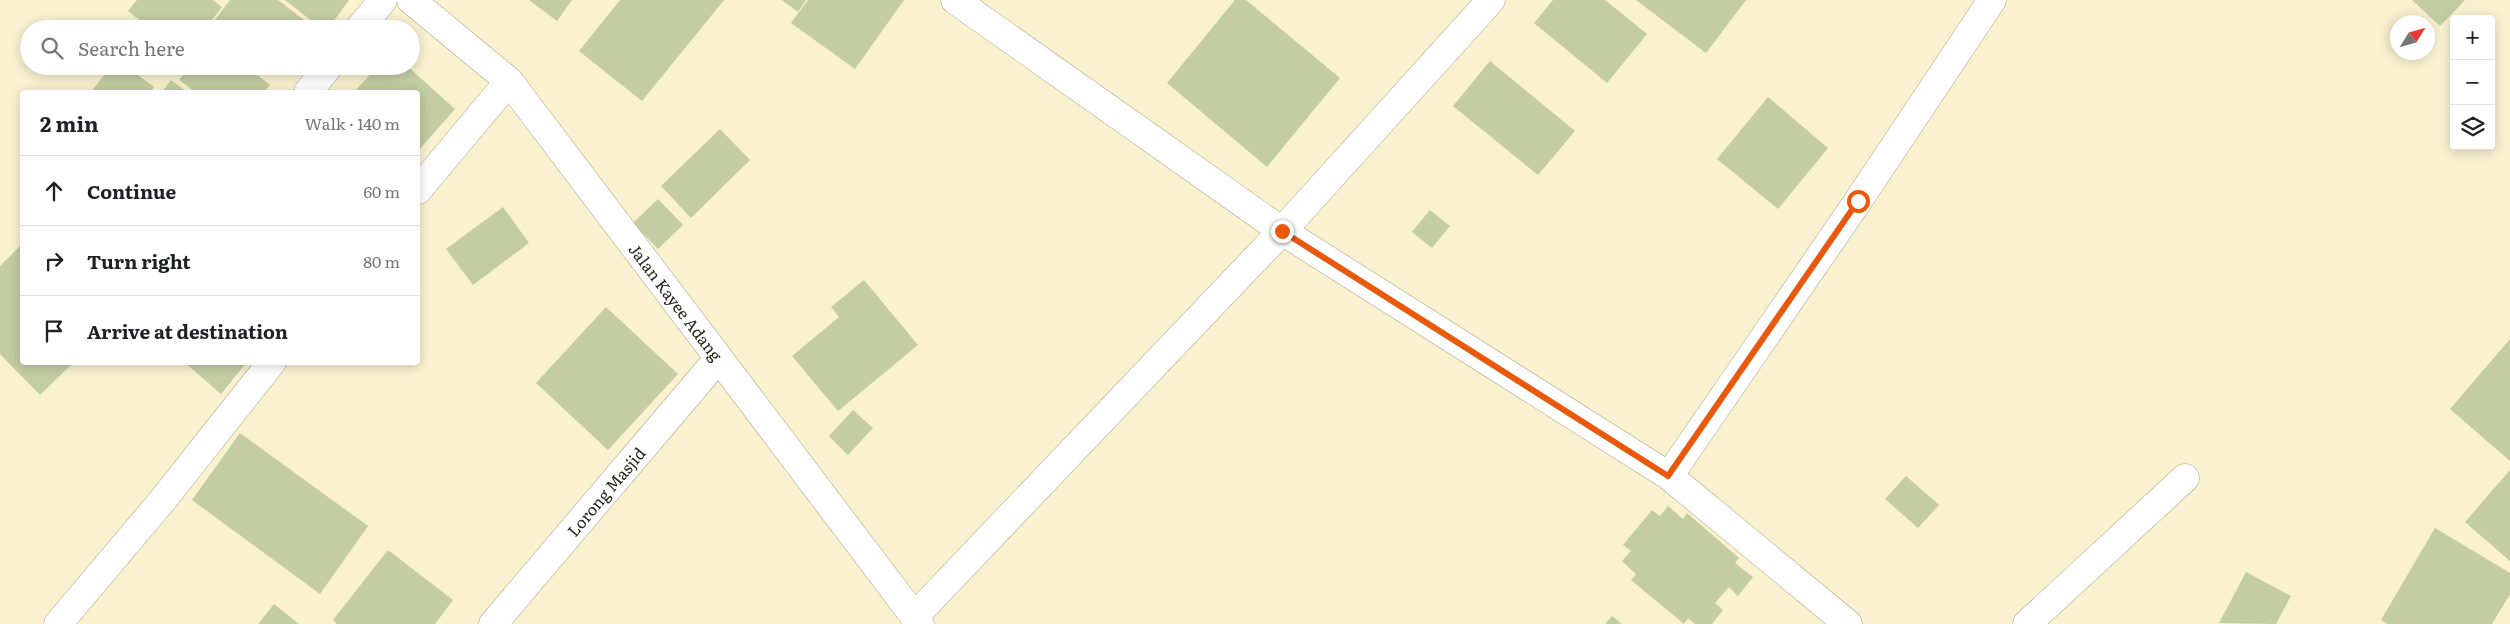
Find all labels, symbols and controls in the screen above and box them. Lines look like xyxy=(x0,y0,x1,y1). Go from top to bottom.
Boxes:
north arrow xyxy=(2390,15,2435,60)
map controls xyxy=(2450,15,2495,150)
button: + xyxy=(2450,15,2495,60)
search box xyxy=(20,20,420,75)
icon: search xyxy=(38,34,66,62)
text: Search here xyxy=(78,34,185,62)
button: − xyxy=(2450,60,2495,105)
button: layers xyxy=(2450,105,2495,150)
text: 2 min xyxy=(40,107,99,138)
text: Walk · 140 m xyxy=(305,111,400,135)
icon: ahead xyxy=(40,177,68,205)
text: Continue xyxy=(87,177,176,205)
text: 60 m xyxy=(363,179,400,203)
route start xyxy=(1847,190,1870,213)
route end xyxy=(1271,220,1294,243)
street label: Jalan Kayee Adang xyxy=(624,238,729,366)
icon: right xyxy=(40,247,68,275)
text: Turn right xyxy=(87,247,191,275)
text: 80 m xyxy=(363,249,400,273)
icon: arrive xyxy=(40,317,68,345)
text: Arrive at destination xyxy=(87,317,288,345)
street label: Lorong Masjid xyxy=(561,441,651,541)

